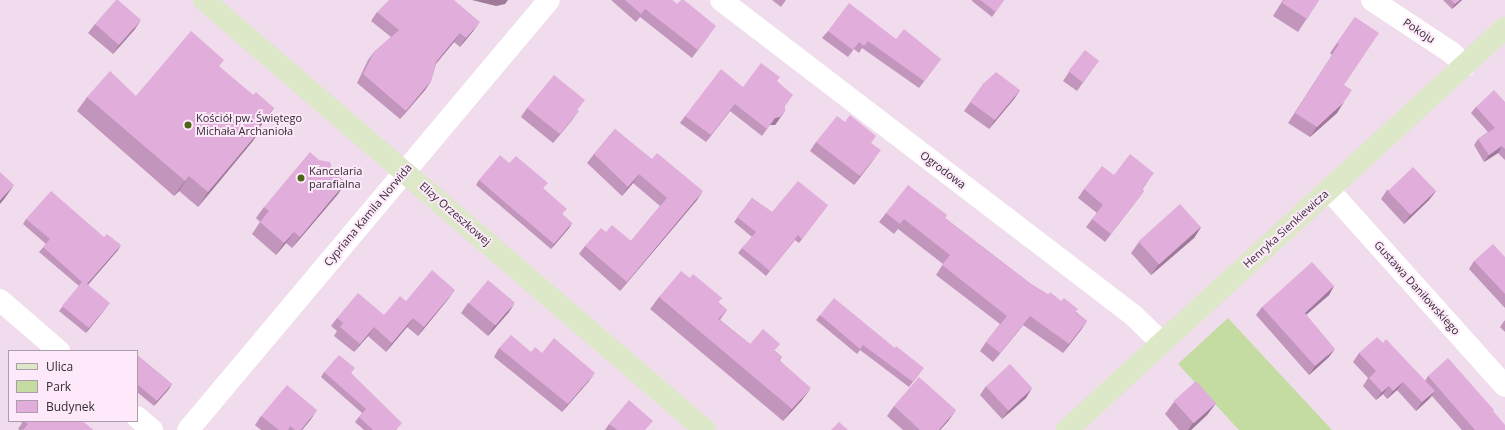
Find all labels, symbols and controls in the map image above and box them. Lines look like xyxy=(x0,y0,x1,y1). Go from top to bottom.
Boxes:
street label: Pokoju xyxy=(1401,16,1437,46)
place label: Kościół pw. Świętego Michała Archanioła xyxy=(196,112,302,138)
marker: Kościół pw. Świętego Michała Archanioła xyxy=(183,120,193,130)
street label: Ogrodowa xyxy=(918,149,968,191)
street label: Cypriana Kamila Norwida xyxy=(321,161,415,269)
place label: Kancelaria parafialna xyxy=(309,165,362,191)
marker: Kancelaria parafialna xyxy=(296,173,306,183)
street label: Elizy Orzeszkowej xyxy=(417,180,493,248)
street label: Henryka Sienkiewicza xyxy=(1241,187,1331,271)
street label: Gustawa Daniłowskiego xyxy=(1371,238,1463,338)
legend xyxy=(8,350,138,422)
text: Ulica xyxy=(46,358,73,375)
text: Park xyxy=(46,378,71,395)
text: Budynek xyxy=(46,398,95,415)

